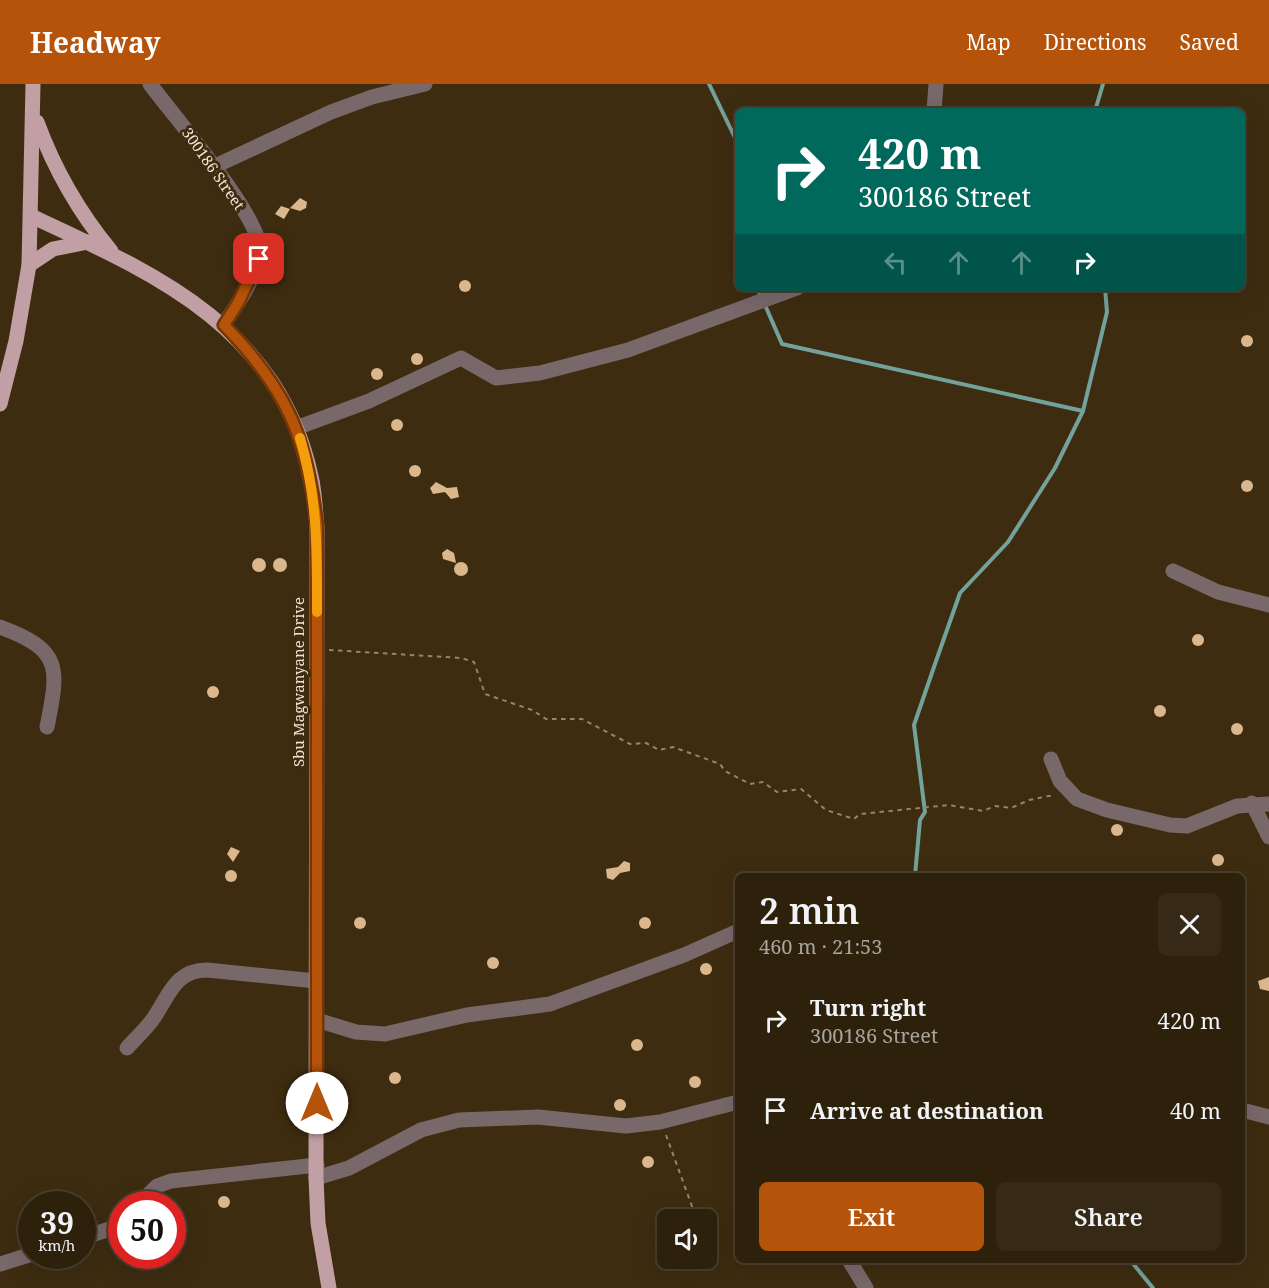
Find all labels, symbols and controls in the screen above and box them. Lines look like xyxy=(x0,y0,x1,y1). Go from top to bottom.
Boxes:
text: Headway xyxy=(30,23,160,61)
text: Map xyxy=(966,28,1011,56)
text: Directions xyxy=(1044,28,1146,56)
text: Saved xyxy=(1179,28,1239,56)
street label: 300186 Street xyxy=(178,123,250,214)
text: 420 m xyxy=(858,124,982,181)
icon: right xyxy=(759,132,837,210)
text: 300186 Street xyxy=(858,178,1031,215)
pin xyxy=(233,233,284,284)
icon: arrive xyxy=(242,242,275,275)
icon: left xyxy=(879,246,912,279)
icon: ahead xyxy=(942,246,975,279)
icon: ahead xyxy=(1005,246,1038,279)
icon: right xyxy=(1068,246,1101,279)
street label: Sbu Magwanyane Drive xyxy=(288,597,308,767)
text: 2 min xyxy=(759,886,860,935)
button: close xyxy=(1158,893,1221,956)
text: 460 m · 21:53 xyxy=(759,933,882,960)
text: Turn right xyxy=(810,992,926,1022)
icon: right xyxy=(759,1004,792,1037)
text: 420 m xyxy=(1158,1005,1221,1035)
text: 300186 Street xyxy=(810,1022,938,1049)
position arrow xyxy=(285,1071,349,1135)
icon: arrive xyxy=(759,1094,792,1127)
text: Arrive at destination xyxy=(810,1095,1044,1125)
text: 40 m xyxy=(1170,1095,1221,1125)
button: Exit xyxy=(759,1182,984,1251)
button: Share xyxy=(996,1182,1221,1251)
speed limit sign: 50 xyxy=(108,1191,186,1269)
text: 39 xyxy=(40,1202,74,1243)
map controls xyxy=(657,1209,717,1269)
button: sound xyxy=(657,1209,717,1269)
text: km/h xyxy=(39,1235,75,1255)

